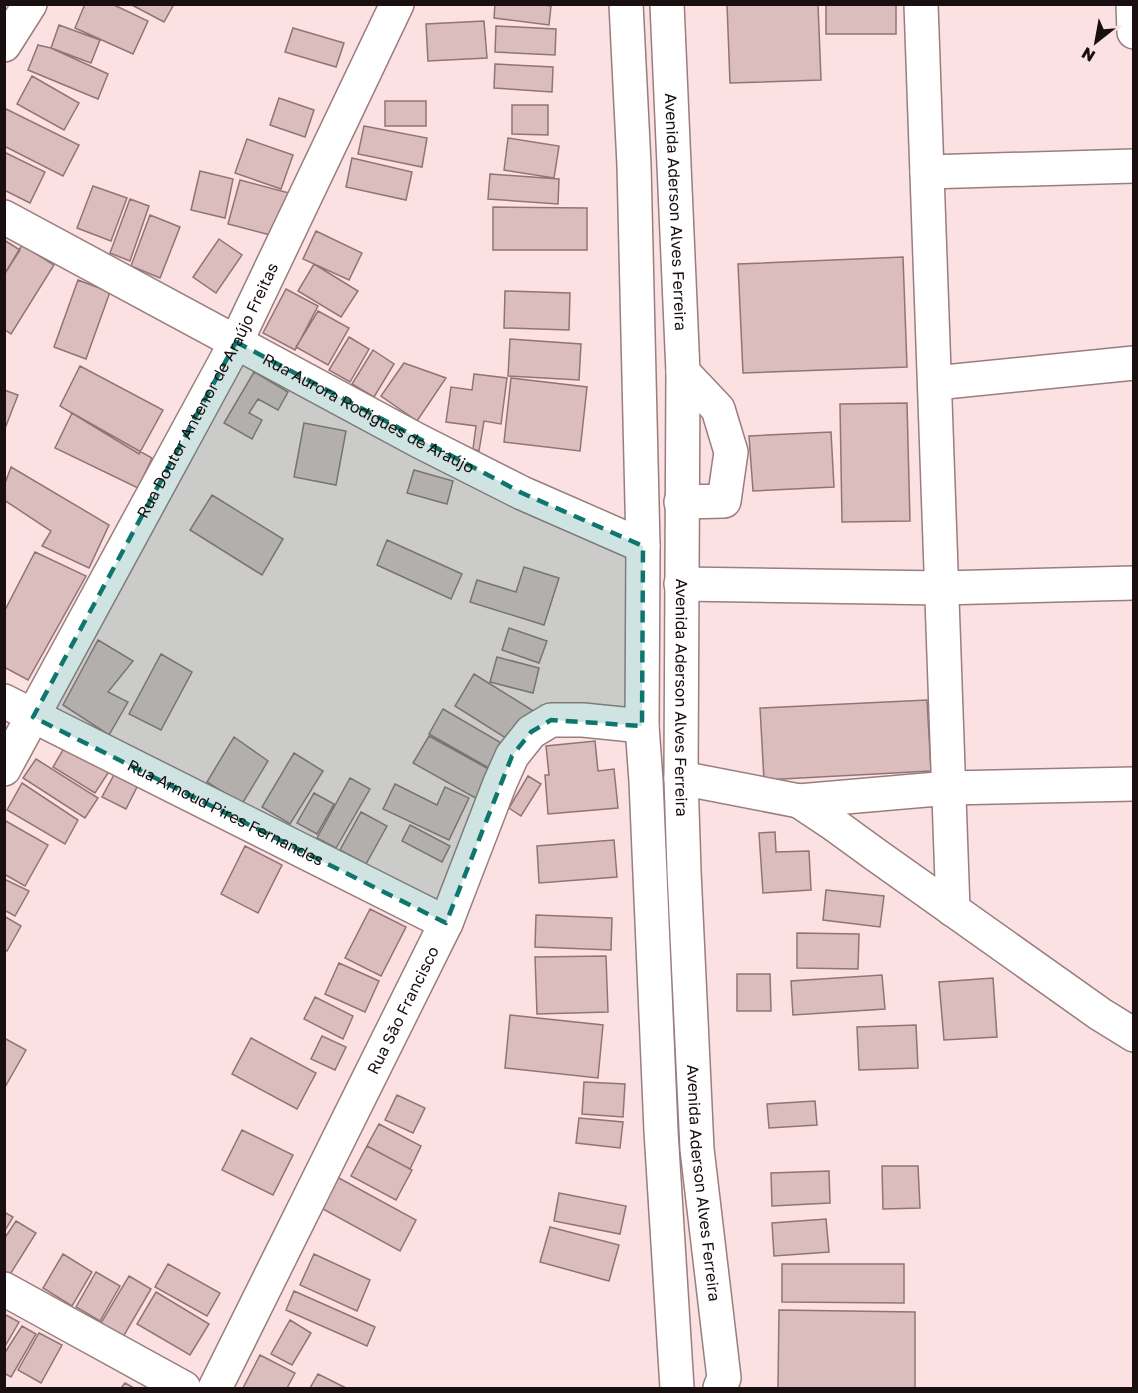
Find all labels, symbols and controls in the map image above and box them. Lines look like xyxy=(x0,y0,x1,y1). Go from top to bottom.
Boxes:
north arrow xyxy=(1066,12,1126,72)
text: N xyxy=(1078,43,1099,67)
street label: Avenida Aderson Alves Ferreira xyxy=(661,92,691,331)
street label: Rua Doutor Antenor de Araújo Freitas xyxy=(132,259,282,521)
street label: Rua Aurora Rodigues de Araújo xyxy=(259,349,478,477)
street label: Avenida Aderson Alves Ferreira xyxy=(671,579,692,817)
street label: Rua Arnoud Pires Fernandes xyxy=(124,755,327,870)
street label: Rua São Francisco xyxy=(363,943,443,1077)
street label: Avenida Aderson Alves Ferreira xyxy=(683,1064,725,1302)

